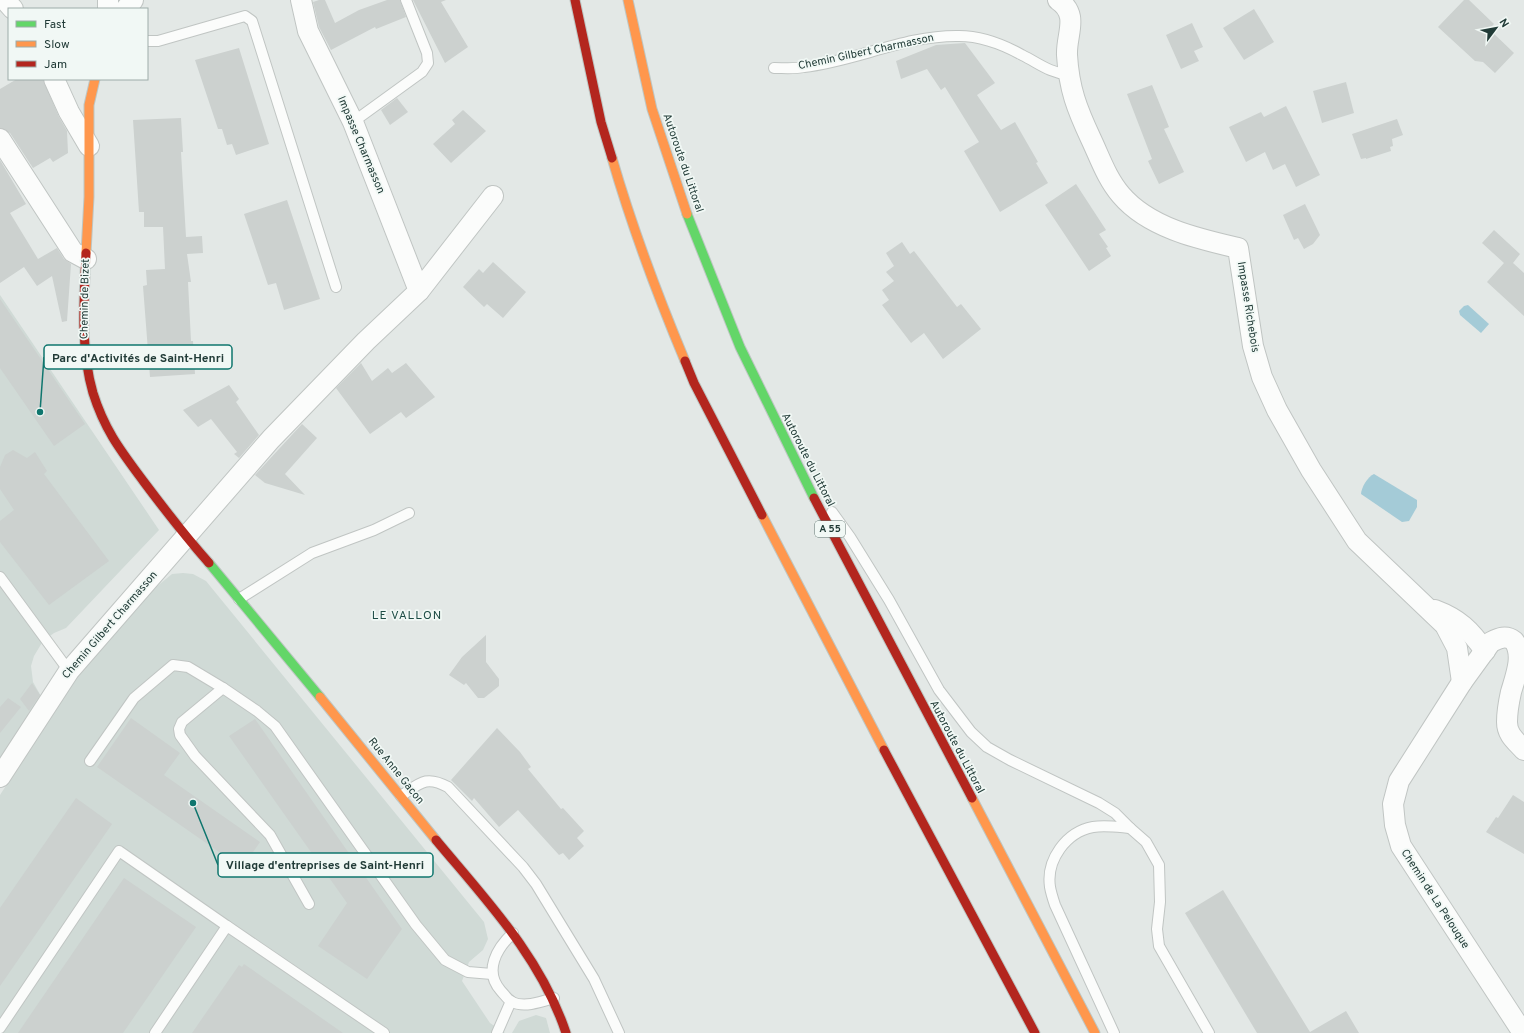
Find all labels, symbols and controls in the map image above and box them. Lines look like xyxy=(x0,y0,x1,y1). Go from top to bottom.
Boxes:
legend xyxy=(8,8,148,80)
north arrow xyxy=(1476,8,1516,48)
text: N xyxy=(1496,16,1512,30)
text: Fast xyxy=(44,17,66,33)
street label: Chemin Gilbert Charmasson xyxy=(797,31,935,73)
text: Slow xyxy=(44,37,70,53)
text: Jam xyxy=(44,57,67,73)
street label: Impasse Charmasson xyxy=(334,94,388,196)
street label: Autoroute du Littoral xyxy=(660,112,706,214)
street label: Chemin de Bizet xyxy=(77,259,93,339)
street label: Impasse Richebois xyxy=(1234,261,1262,353)
callout: Parc d'Activités de Saint-Henri xyxy=(44,345,232,369)
text: Parc d'Activités de Saint-Henri xyxy=(52,351,224,367)
street label: Autoroute du Littoral xyxy=(778,411,838,509)
road number: A 55 xyxy=(815,521,845,537)
street label: Chemin Gilbert Charmasson xyxy=(59,568,161,682)
district label: LE VALLON xyxy=(372,608,442,624)
street label: Autoroute du Littoral xyxy=(927,698,987,796)
street label: Rue Anne Gacon xyxy=(365,735,427,807)
street label: Chemin de La Pelouque xyxy=(1398,847,1472,951)
callout: Village d'entreprises de Saint-Henri xyxy=(218,853,433,877)
text: Village d'entreprises de Saint-Henri xyxy=(226,858,424,874)

